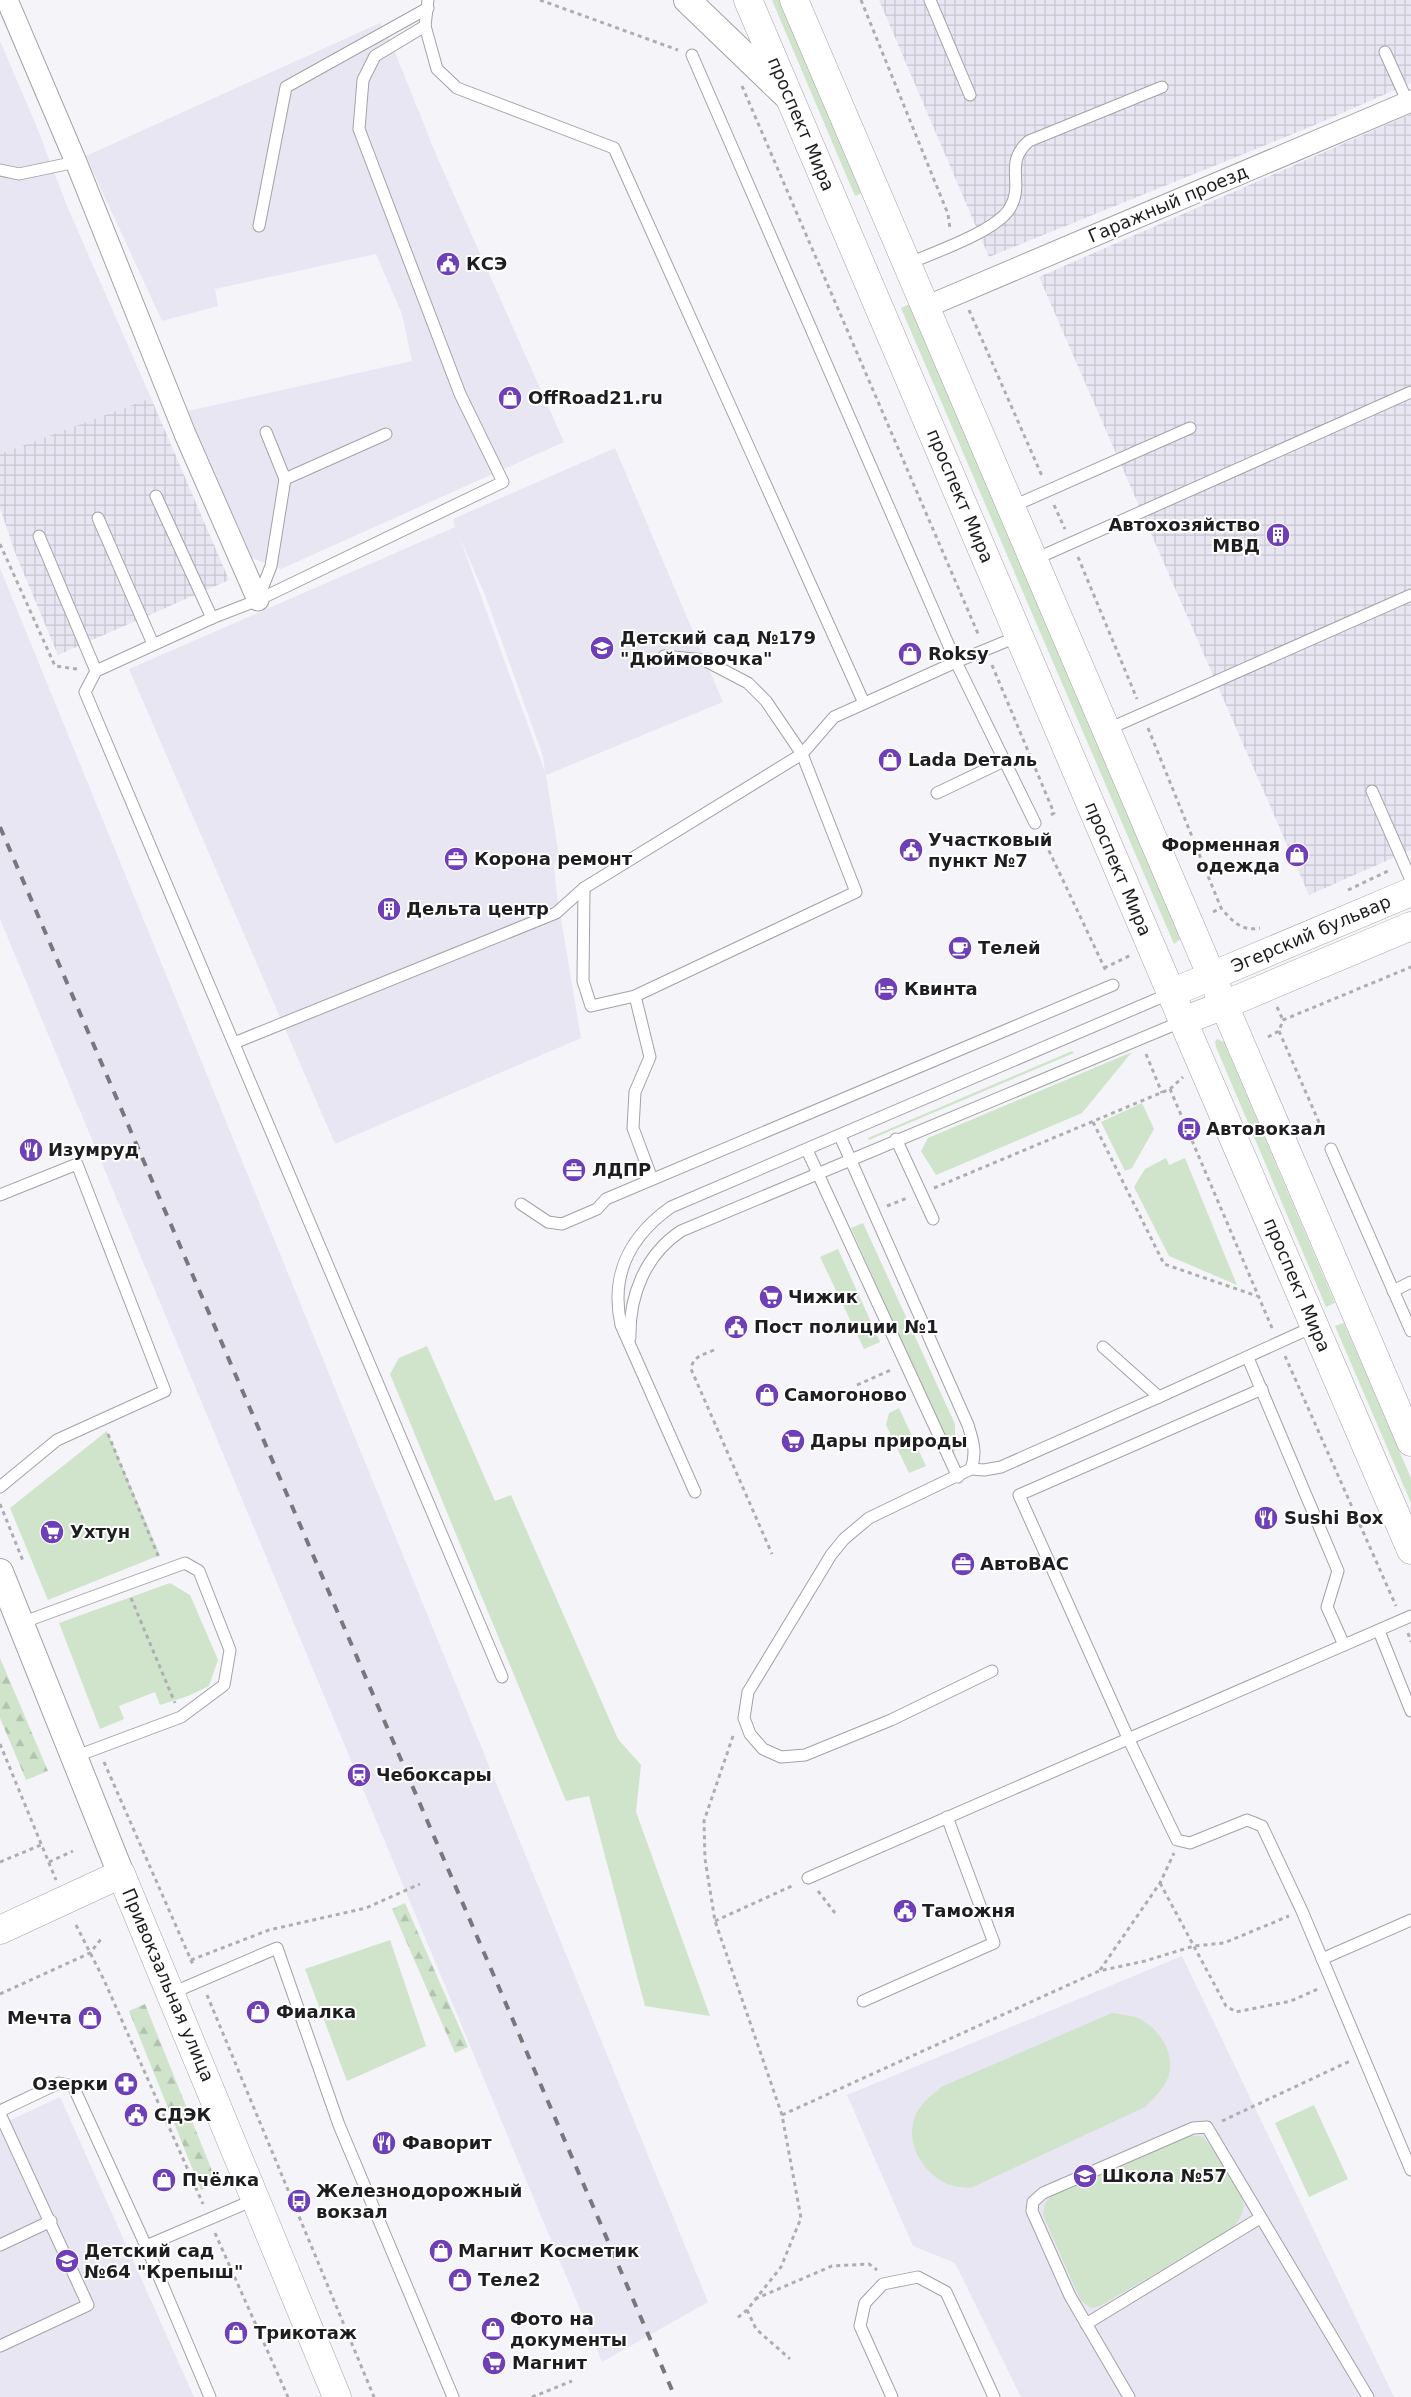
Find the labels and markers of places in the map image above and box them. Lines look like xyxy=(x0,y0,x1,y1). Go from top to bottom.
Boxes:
public building icon: КСЭ xyxy=(435,251,461,277)
place label: КСЭ xyxy=(466,253,507,274)
shop icon: OffRoad21.ru xyxy=(497,385,523,411)
place label: OffRoad21.ru xyxy=(528,387,663,408)
place label: Автохозяйство МВД xyxy=(1108,514,1260,556)
building icon: Автохозяйство МВД xyxy=(1265,522,1291,548)
place label: Детский сад №179 "Дюймовочка" xyxy=(620,627,816,669)
school or university icon: Детский сад №179 "Дюймовочка" xyxy=(589,635,615,661)
shop icon: Roksy xyxy=(897,641,923,667)
place label: Roksy xyxy=(928,643,989,664)
shop icon: Lada Dеталь xyxy=(877,747,903,773)
place label: Lada Dеталь xyxy=(908,749,1037,770)
place label: Участковый пункт №7 xyxy=(928,829,1052,871)
place label: Форменная одежда xyxy=(1161,834,1280,876)
public building icon: Участковый пункт №7 xyxy=(898,837,924,863)
shop icon: Форменная одежда xyxy=(1284,842,1310,868)
office icon: Корона ремонт xyxy=(443,846,469,872)
place label: Корона ремонт xyxy=(474,848,633,869)
building icon: Дельта центр xyxy=(376,896,402,922)
place label: Дельта центр xyxy=(406,898,549,919)
cafe icon: Телей xyxy=(947,935,973,961)
place label: Телей xyxy=(978,937,1041,958)
hotel icon: Квинта xyxy=(873,976,899,1002)
place label: Квинта xyxy=(904,978,978,999)
bus stop icon: Автовокзал xyxy=(1176,1116,1202,1142)
place label: Автовокзал xyxy=(1206,1118,1326,1139)
restaurant icon: Изумруд xyxy=(18,1137,44,1163)
place label: Изумруд xyxy=(48,1139,139,1160)
office icon: ЛДПР xyxy=(561,1157,587,1183)
place label: ЛДПР xyxy=(592,1159,651,1180)
supermarket icon: Чижик xyxy=(758,1284,784,1310)
place label: Чижик xyxy=(788,1286,858,1307)
public building icon: Пост полиции №1 xyxy=(723,1314,749,1340)
place label: Пост полиции №1 xyxy=(754,1316,938,1337)
shop icon: Самогоново xyxy=(754,1382,780,1408)
place label: Самогоново xyxy=(784,1384,907,1405)
supermarket icon: Дары природы xyxy=(780,1428,806,1454)
place label: Дары природы xyxy=(810,1430,968,1451)
restaurant icon: Sushi Box xyxy=(1253,1505,1279,1531)
place label: Sushi Box xyxy=(1284,1507,1384,1528)
supermarket icon: Ухтун xyxy=(39,1519,65,1545)
place label: Ухтун xyxy=(70,1521,130,1542)
office icon: АвтоВАС xyxy=(950,1551,976,1577)
place label: АвтоВАС xyxy=(980,1553,1069,1574)
station icon: Чебоксары xyxy=(346,1762,372,1788)
place label: Чебоксары xyxy=(376,1764,492,1785)
public building icon: Таможня xyxy=(892,1898,918,1924)
place label: Таможня xyxy=(922,1900,1015,1921)
shop icon: Фиалка xyxy=(245,1999,271,2025)
place label: Фиалка xyxy=(276,2001,356,2022)
shop icon: Мечта xyxy=(77,2005,103,2031)
place label: Мечта xyxy=(7,2007,72,2028)
pharmacy icon: Озерки xyxy=(113,2071,139,2097)
place label: Озерки xyxy=(32,2073,108,2094)
public building icon: СДЭК xyxy=(123,2102,149,2128)
place label: СДЭК xyxy=(154,2104,211,2125)
restaurant icon: Фаворит xyxy=(371,2130,397,2156)
place label: Фаворит xyxy=(402,2132,492,2153)
school or university icon: Школа №57 xyxy=(1072,2163,1098,2189)
place label: Школа №57 xyxy=(1102,2165,1227,2186)
shop icon: Пчёлка xyxy=(151,2167,177,2193)
place label: Пчёлка xyxy=(182,2169,259,2190)
place label: Железнодорожный вокзал xyxy=(316,2180,522,2222)
bus stop icon: Железнодорожный вокзал xyxy=(286,2188,312,2214)
shop icon: Магнит Косметик xyxy=(428,2238,454,2264)
place label: Детский сад №64 "Крепыш" xyxy=(84,2240,243,2282)
place label: Магнит Косметик xyxy=(458,2240,639,2261)
school or university icon: Детский сад №64 "Крепыш" xyxy=(54,2248,80,2274)
shop icon: Теле2 xyxy=(447,2267,473,2293)
place label: Теле2 xyxy=(478,2269,540,2290)
place label: Фото на документы xyxy=(510,2308,627,2350)
shop icon: Фото на документы xyxy=(480,2316,506,2342)
shop icon: Трикотаж xyxy=(223,2320,249,2346)
place label: Трикотаж xyxy=(254,2322,357,2343)
supermarket icon: Магнит xyxy=(481,2350,507,2376)
place label: Магнит xyxy=(512,2352,588,2373)

